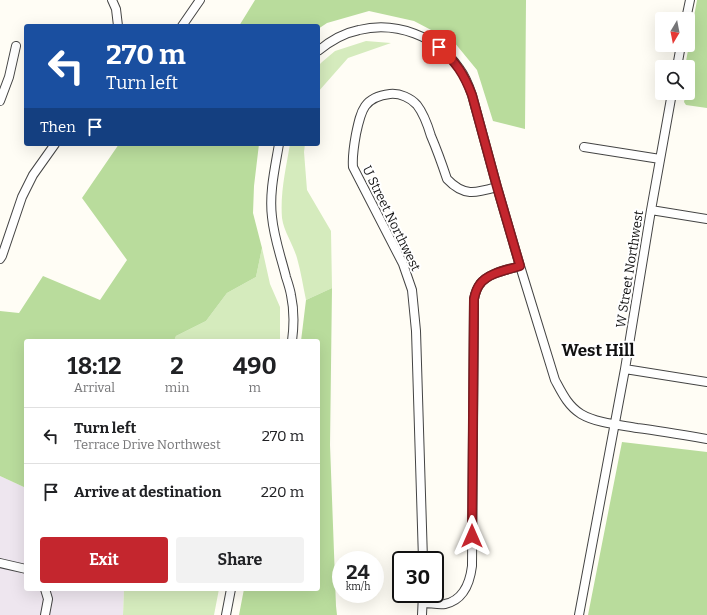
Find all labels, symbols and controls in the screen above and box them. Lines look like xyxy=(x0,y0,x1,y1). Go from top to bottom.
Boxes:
north arrow xyxy=(655,12,695,52)
map controls xyxy=(655,12,695,100)
pin xyxy=(422,30,456,64)
icon: arrive xyxy=(428,36,450,58)
text: 270 m xyxy=(106,38,186,71)
icon: left xyxy=(40,40,92,92)
button: search xyxy=(655,60,695,100)
text: Turn left xyxy=(106,72,178,94)
icon: arrive xyxy=(84,116,106,138)
text: Then xyxy=(40,118,76,136)
street label: U Street Northwest xyxy=(360,163,424,274)
street label: W Street Northwest xyxy=(613,209,646,329)
district label: West Hill xyxy=(561,340,635,361)
text: 18:12 xyxy=(67,352,122,380)
text: 2 xyxy=(170,352,184,380)
text: 490 xyxy=(233,352,277,380)
text: Arrival xyxy=(74,380,115,395)
text: min xyxy=(165,380,189,395)
text: m xyxy=(248,380,261,395)
text: Turn left xyxy=(74,419,136,437)
icon: left xyxy=(40,425,62,447)
text: 270 m xyxy=(262,427,304,445)
text: Terrace Drive Northwest xyxy=(74,437,221,452)
icon: arrive xyxy=(40,481,62,503)
text: Arrive at destination xyxy=(74,483,221,501)
text: 220 m xyxy=(261,483,304,501)
position arrow xyxy=(451,515,493,557)
button: Exit xyxy=(40,537,168,583)
button: Share xyxy=(176,537,304,583)
speed limit sign: 30 xyxy=(392,551,444,603)
text: 24 xyxy=(346,560,370,584)
text: km/h xyxy=(346,581,370,593)

